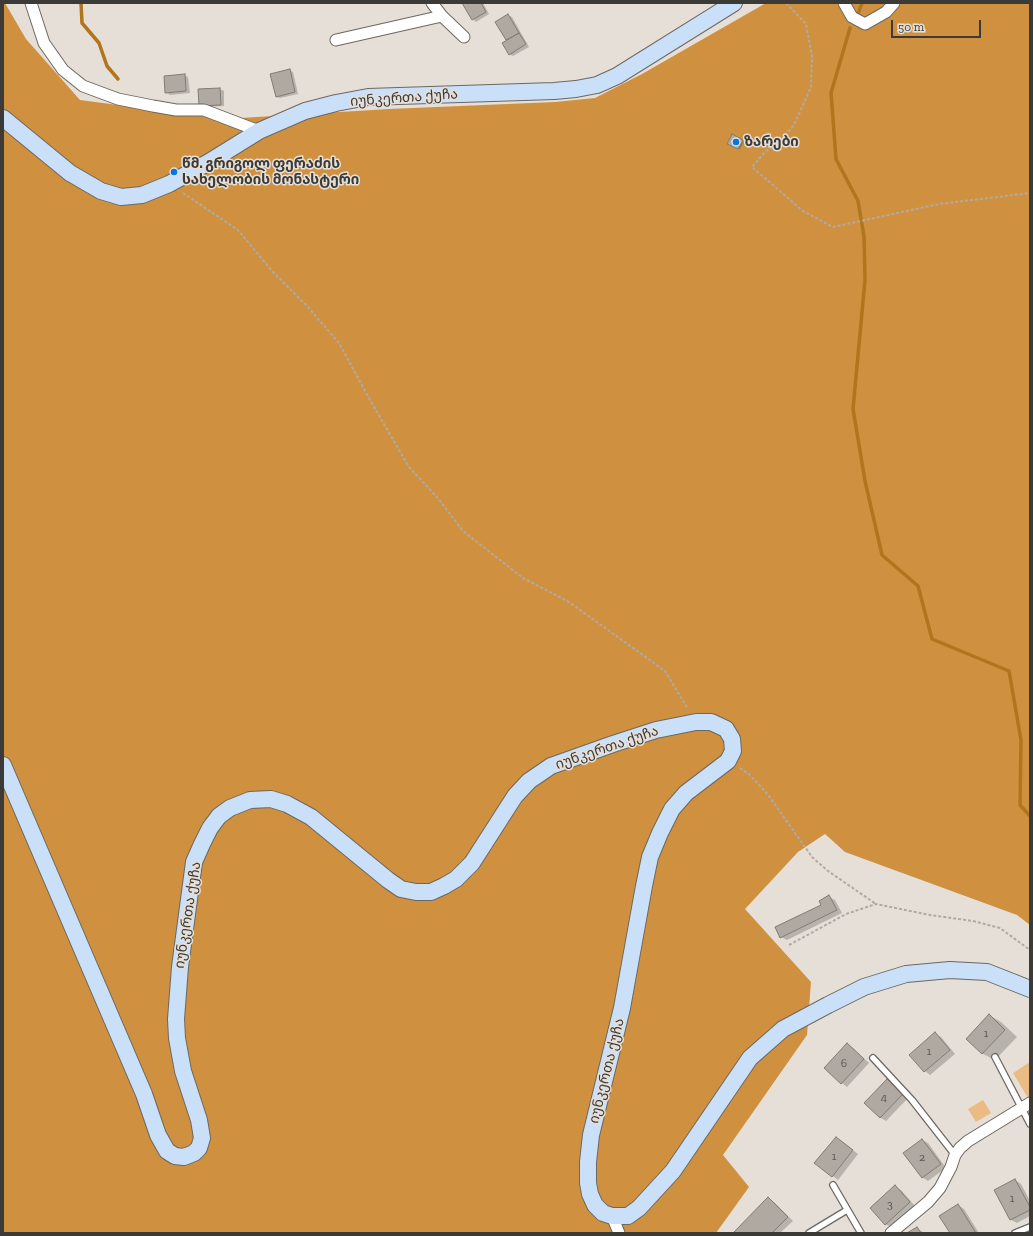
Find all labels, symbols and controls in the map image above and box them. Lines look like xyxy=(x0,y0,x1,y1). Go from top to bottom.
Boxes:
scale bar xyxy=(893,12,983,38)
text: 50 m xyxy=(898,20,924,34)
street label: იუნკერთა ქუჩა xyxy=(350,86,458,110)
place label: ზარები xyxy=(744,134,799,150)
marker: ზარები xyxy=(731,137,741,147)
place label: წმ. გრიგოლ ფერაძის სახელობის მონასტერი xyxy=(182,156,359,188)
marker: წმ. გრიგოლ ფერაძის სახელობის მონასტერი xyxy=(169,167,179,177)
street label: იუნკერთა ქუჩა xyxy=(553,722,661,774)
street label: იუნკერთა ქუჩა xyxy=(171,860,205,970)
street label: იუნკერთა ქუჩა xyxy=(586,1017,628,1125)
house number: 1 xyxy=(984,1027,988,1041)
house number: 1 xyxy=(927,1045,931,1059)
house number: 6 xyxy=(841,1057,847,1071)
house number: 4 xyxy=(881,1091,887,1105)
house number: 1 xyxy=(832,1150,836,1164)
house number: 2 xyxy=(919,1151,925,1165)
house number: 1 xyxy=(1010,1192,1014,1206)
house number: 3 xyxy=(887,1198,893,1212)

